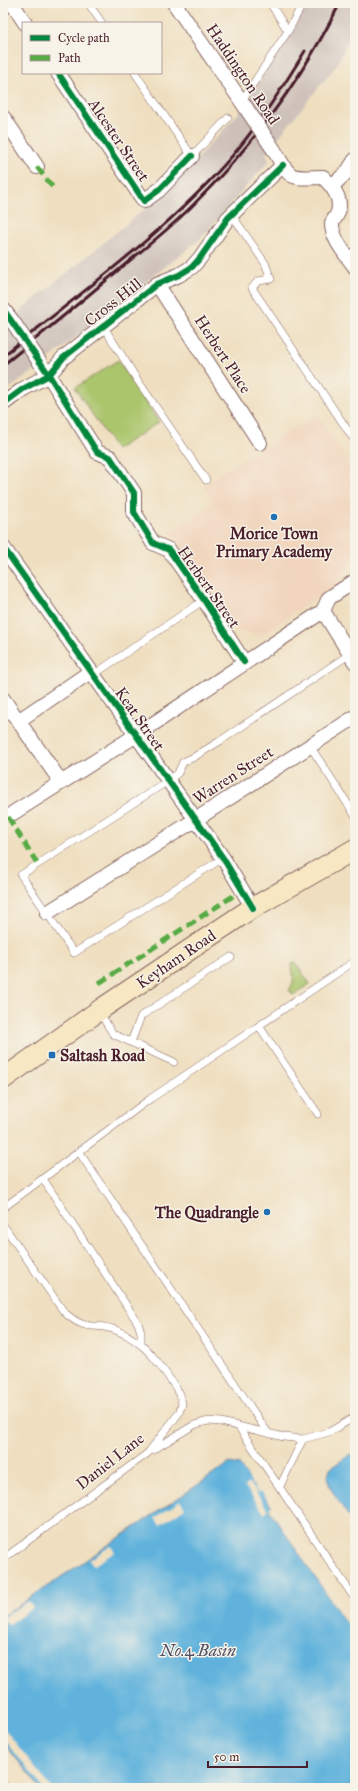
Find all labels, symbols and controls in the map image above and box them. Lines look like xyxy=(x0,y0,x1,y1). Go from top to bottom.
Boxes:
street label: Haddington Road xyxy=(202,20,284,128)
legend xyxy=(22,22,162,74)
text: Cycle path xyxy=(58,31,110,45)
text: Path xyxy=(58,51,81,65)
street label: Alcester Street xyxy=(84,94,154,185)
street label: Cross Hill xyxy=(81,273,146,330)
street label: Herbert Place xyxy=(191,311,256,397)
marker: Morice Town Primary Academy xyxy=(269,512,279,522)
place label: Morice Town Primary Academy xyxy=(216,524,334,562)
street label: Herbert Street xyxy=(174,542,244,632)
street label: Keat Street xyxy=(111,683,169,755)
street label: Warren Street xyxy=(189,742,277,808)
street label: Keyham Road xyxy=(133,925,219,993)
place label: Saltash Road xyxy=(60,1046,146,1065)
marker: Saltash Road xyxy=(47,1050,57,1060)
place label: The Quadrangle xyxy=(154,1203,259,1223)
marker: The Quadrangle xyxy=(262,1207,272,1217)
street label: Daniel Lane xyxy=(72,1428,148,1493)
water label: No.4 Basin xyxy=(159,1640,236,1661)
scale bar xyxy=(208,1743,307,1769)
text: 50 m xyxy=(214,1750,239,1764)

